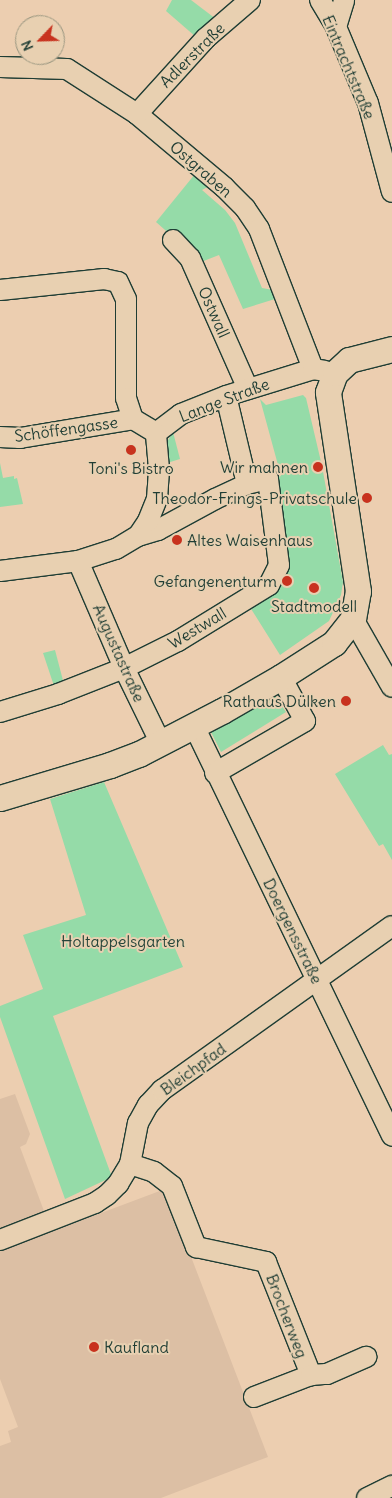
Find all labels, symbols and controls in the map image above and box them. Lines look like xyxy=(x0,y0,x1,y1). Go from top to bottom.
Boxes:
street label: Eintrachtstraße xyxy=(318,12,380,122)
north arrow xyxy=(15,15,65,65)
street label: Adlerstraße xyxy=(156,19,228,91)
text: N xyxy=(17,38,37,54)
street label: Ostgraben xyxy=(166,137,236,201)
street label: Ostwall xyxy=(194,283,234,341)
street label: Lange Straße xyxy=(176,374,272,426)
street label: Schöffengasse xyxy=(13,412,119,446)
marker: Toni's Bistro xyxy=(125,444,137,456)
place label: Wir mahnen xyxy=(220,457,308,477)
place label: Toni's Bistro xyxy=(88,458,174,478)
marker: Wir mahnen xyxy=(312,461,324,473)
place label: Theodor-Frings-Privatschule xyxy=(152,488,357,508)
marker: Theodor-Frings-Privatschule xyxy=(361,492,373,504)
place label: Altes Waisenhaus xyxy=(187,530,313,550)
marker: Altes Waisenhaus xyxy=(171,534,183,546)
place label: Gefangenenturm xyxy=(154,571,277,591)
marker: Gefangenenturm xyxy=(281,575,293,587)
marker: Stadtmodell xyxy=(308,582,320,594)
place label: Stadtmodell xyxy=(271,596,357,616)
street label: Augustastraße xyxy=(89,601,149,705)
street label: Westwall xyxy=(165,603,229,653)
place label: Rathaus Dülken xyxy=(222,691,336,711)
marker: Rathaus Dülken xyxy=(340,695,352,707)
street label: Doergensstraße xyxy=(259,875,327,987)
park label: Holtappelsgarten xyxy=(61,931,185,951)
street label: Bleichpfad xyxy=(157,1039,229,1099)
street label: Brocherweg xyxy=(262,1271,312,1361)
place label: Kaufland xyxy=(104,1337,169,1357)
marker: Kaufland xyxy=(88,1341,100,1353)

